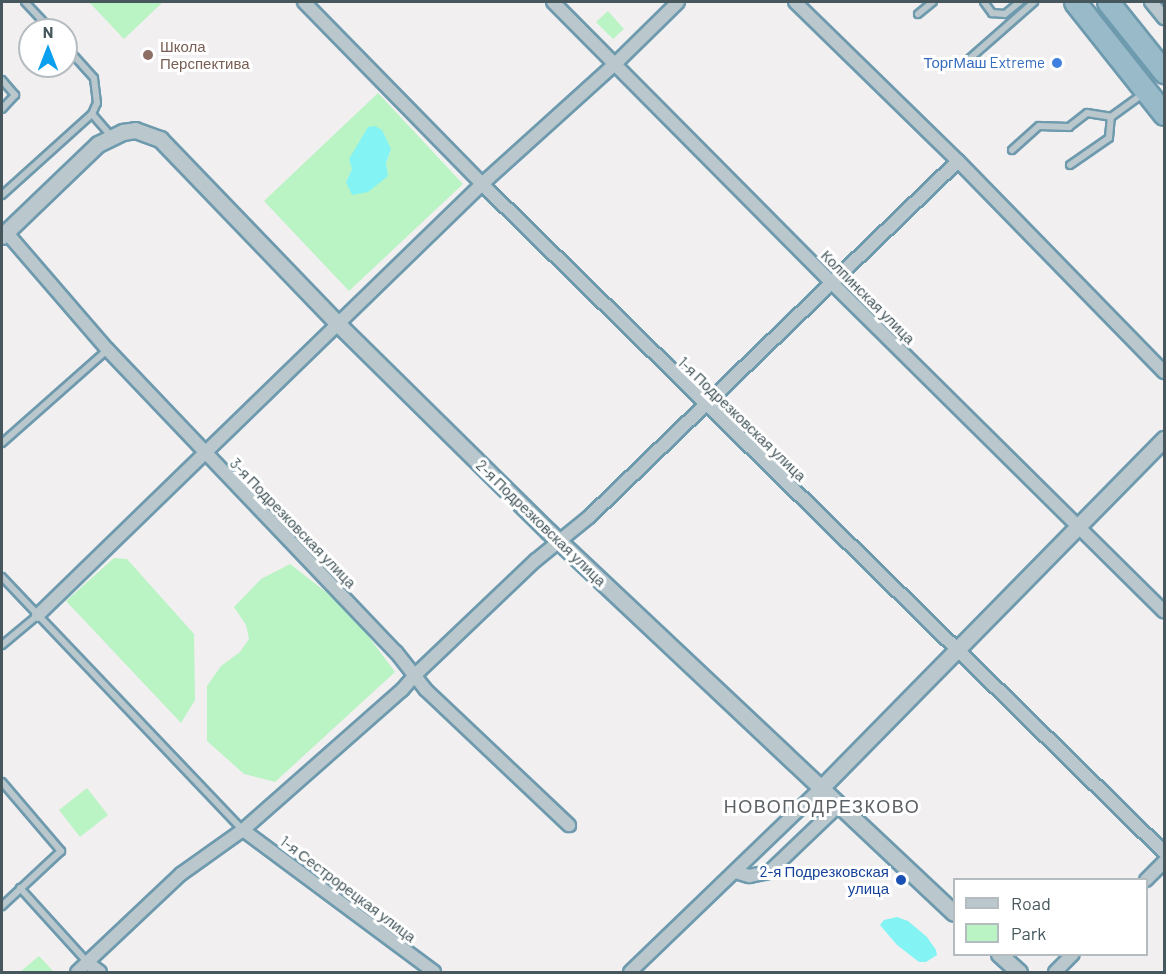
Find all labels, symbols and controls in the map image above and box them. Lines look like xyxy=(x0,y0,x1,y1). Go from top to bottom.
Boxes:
north arrow xyxy=(18,18,78,78)
text: N xyxy=(43,22,53,41)
place label: Школа Перспектива xyxy=(160,37,250,72)
marker: Школа Перспектива xyxy=(141,48,155,62)
place label: ТоргМаш Extreme xyxy=(923,54,1045,72)
marker: ТоргМаш Extreme xyxy=(1050,56,1064,70)
street label: Колпинская улица xyxy=(817,246,919,348)
street label: 1-я Подрезковская улица xyxy=(674,353,810,485)
street label: 3-я Подрезковская улица xyxy=(226,454,360,592)
street label: 2-я Подрезковская улица xyxy=(472,456,610,590)
district label: НОВОПОДРЕЗКОВО xyxy=(724,795,920,817)
street label: 1-я Сестрорецкая улица xyxy=(277,832,419,946)
place label: 2-я Подрезковская улица xyxy=(759,862,889,897)
marker: 2-я Подрезковская улица xyxy=(894,873,908,887)
legend xyxy=(953,878,1148,956)
text: Road xyxy=(1011,892,1051,914)
text: Park xyxy=(1011,922,1046,944)

